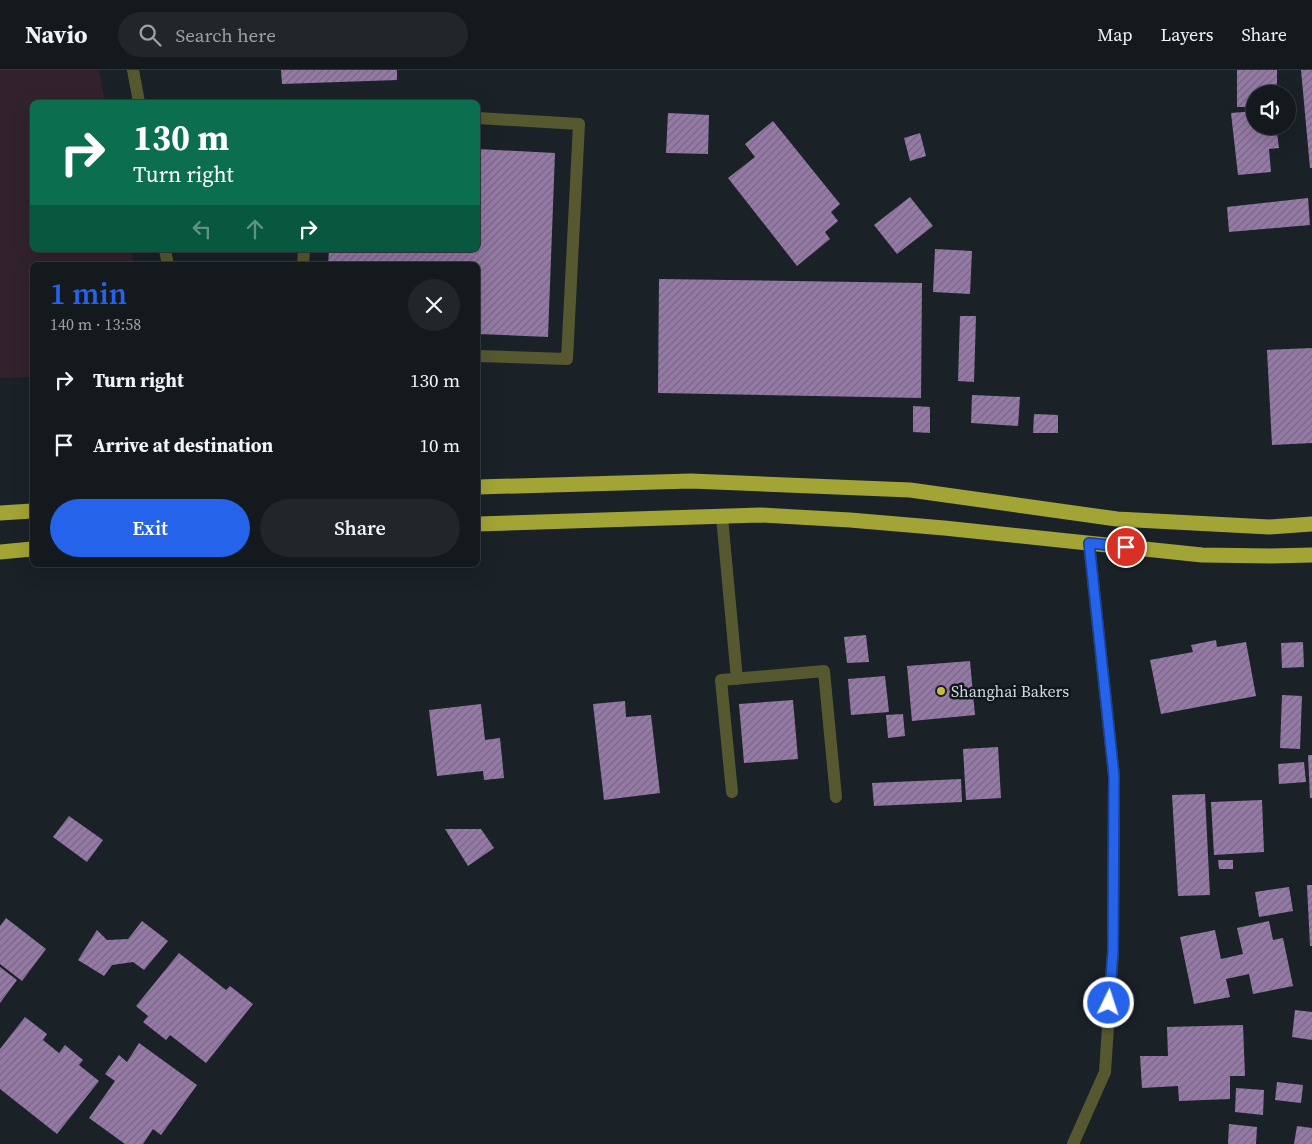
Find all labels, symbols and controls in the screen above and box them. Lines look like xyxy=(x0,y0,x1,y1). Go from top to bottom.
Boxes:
search box xyxy=(118,12,468,57)
text: Navio xyxy=(25,18,88,51)
icon: search xyxy=(136,21,164,49)
text: Search here xyxy=(176,22,276,48)
text: Map xyxy=(1097,22,1132,47)
text: Layers xyxy=(1160,22,1213,47)
text: Share xyxy=(1241,22,1287,47)
map controls xyxy=(1246,85,1296,135)
button: sound xyxy=(1246,85,1296,135)
text: 130 m xyxy=(133,114,229,162)
icon: right xyxy=(50,120,115,185)
text: Turn right xyxy=(133,159,234,189)
icon: left xyxy=(188,215,216,243)
icon: ahead xyxy=(241,215,269,243)
icon: right xyxy=(294,215,322,243)
text: 1 min xyxy=(50,273,127,314)
button: close xyxy=(408,279,460,331)
text: 140 m · 13:58 xyxy=(50,313,141,335)
icon: right xyxy=(50,366,78,394)
text: Turn right xyxy=(93,367,184,393)
text: 130 m xyxy=(410,367,460,393)
icon: arrive xyxy=(50,431,78,459)
text: Arrive at destination xyxy=(93,432,273,458)
text: 10 m xyxy=(419,432,460,458)
button: Exit xyxy=(50,499,250,557)
button: Share xyxy=(260,499,460,557)
pin xyxy=(1105,526,1147,568)
icon: arrive xyxy=(1112,533,1140,561)
place label: Shanghai Bakers xyxy=(951,680,1069,702)
marker: Shanghai Bakers xyxy=(935,685,947,697)
position arrow xyxy=(1082,976,1134,1028)

